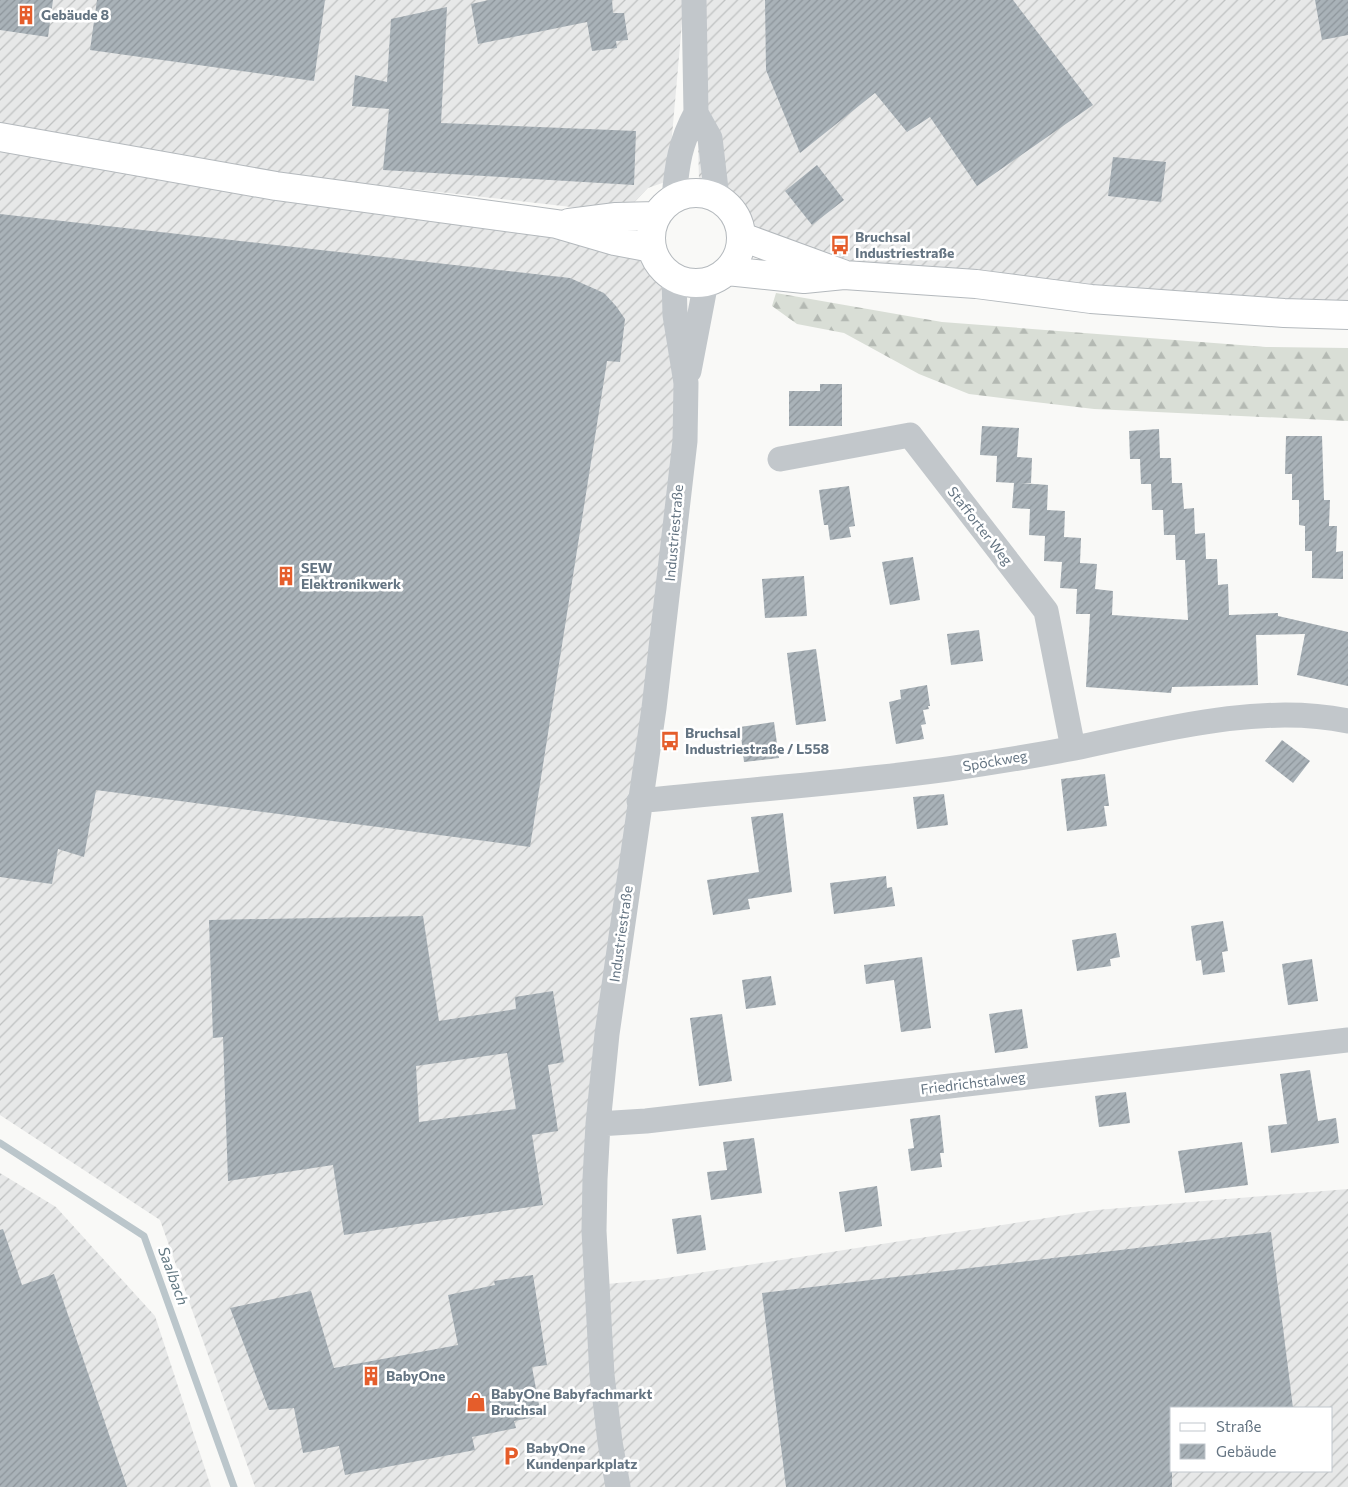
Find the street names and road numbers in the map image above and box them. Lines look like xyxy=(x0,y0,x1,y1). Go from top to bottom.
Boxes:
street label: Stafforter Weg xyxy=(944,483,1017,569)
street label: Industriestraße xyxy=(661,484,686,582)
street label: Spöckweg xyxy=(961,746,1029,775)
street label: Industriestraße xyxy=(605,885,636,983)
street label: Friedrichstalweg xyxy=(920,1068,1027,1097)

